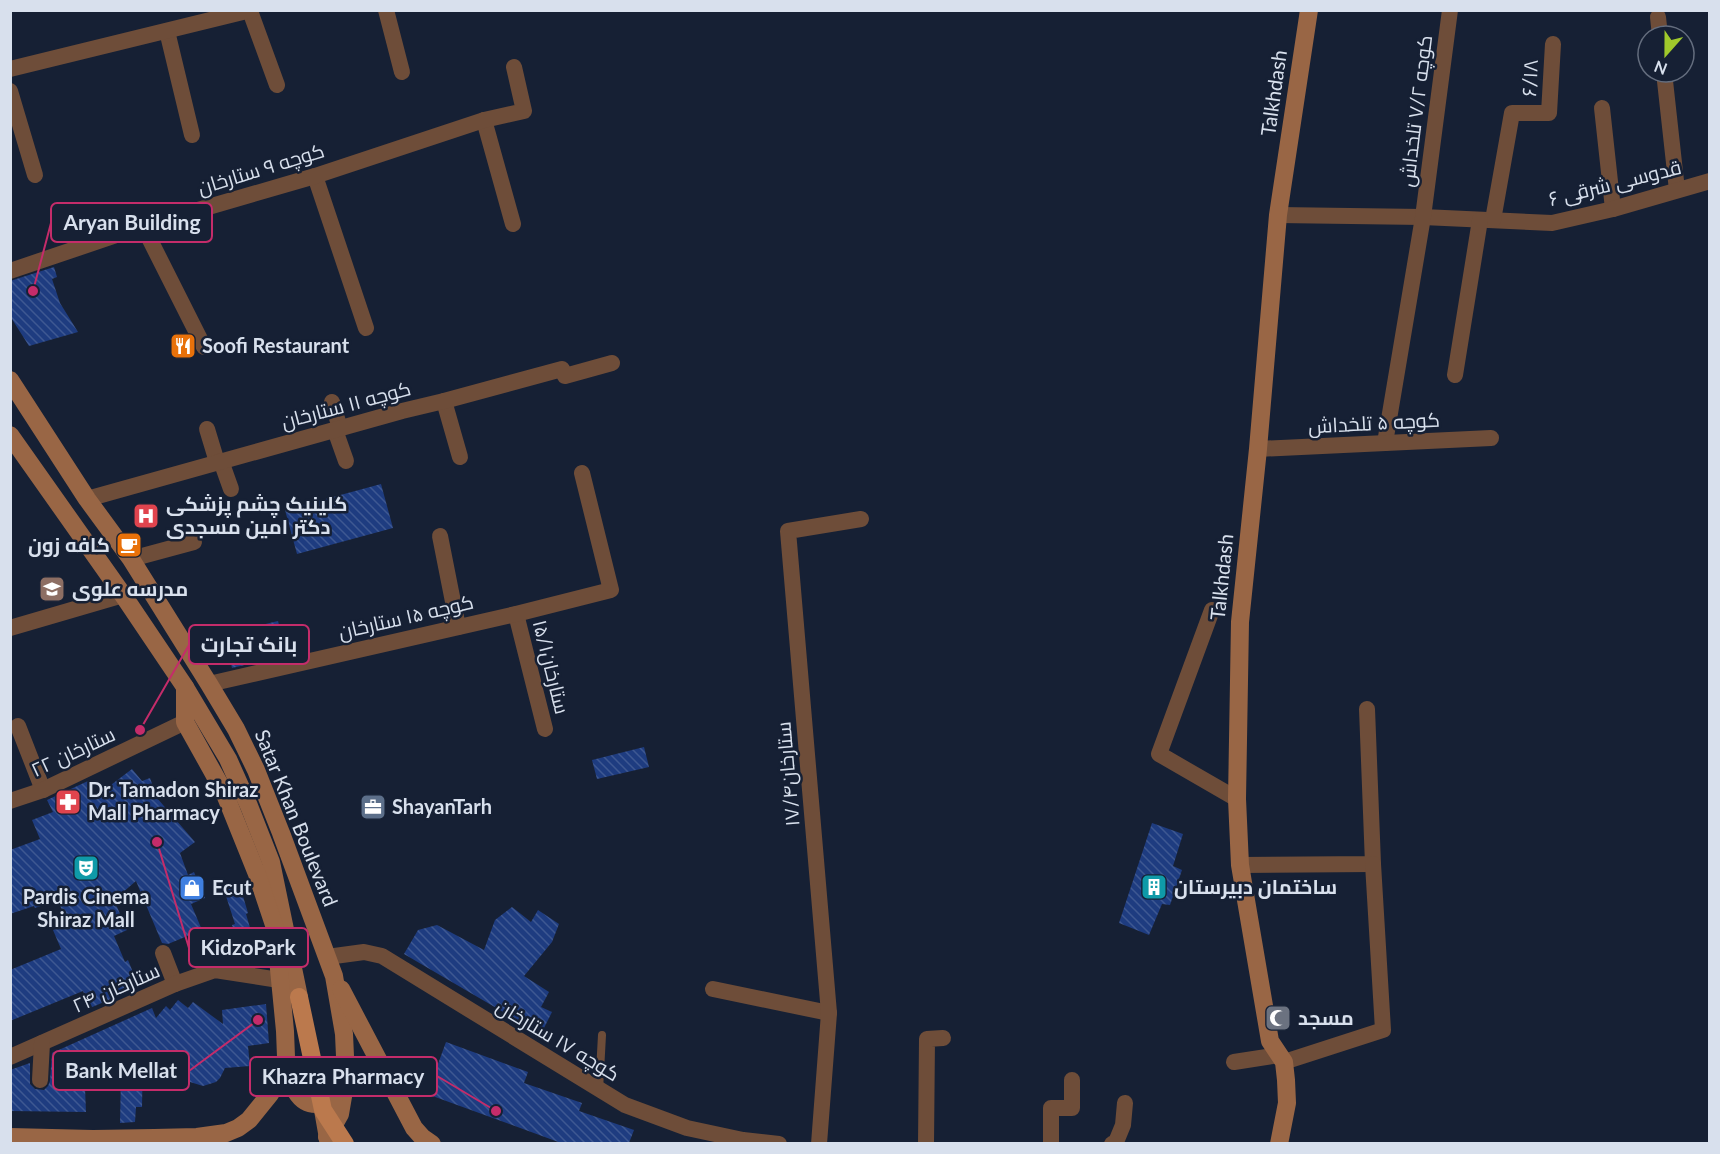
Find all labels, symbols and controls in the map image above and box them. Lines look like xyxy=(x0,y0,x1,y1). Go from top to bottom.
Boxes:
north arrow xyxy=(1636,24,1696,84)
street label: کوچه ۷/۲ تلخداش xyxy=(1394,34,1438,188)
street label: Talkhdash xyxy=(1255,48,1291,137)
text: N xyxy=(1651,57,1670,80)
street label: ۶/۱۸ xyxy=(1516,59,1542,97)
street label: کوچه ۹ ستارخان xyxy=(194,137,328,201)
street label: قدوسی شرقی ۶ xyxy=(1546,154,1684,212)
callout: Aryan Building xyxy=(51,203,212,242)
text: Aryan Building xyxy=(62,209,201,234)
restaurant icon: Soofi Restaurant xyxy=(168,331,198,361)
place label: Soofi Restaurant xyxy=(202,333,350,357)
street label: کوچه ۱۱ ستارخان xyxy=(278,375,414,435)
street label: کوچه ۵ تلخداش xyxy=(1308,407,1440,439)
place label: کلینیک چشم پزشکی دکتر امین مسجدی xyxy=(166,491,347,539)
hospital icon: کلینیک چشم پزشکی دکتر امین مسجدی xyxy=(131,501,161,531)
cafe icon: کافه زون xyxy=(114,530,144,560)
place label: کافه زون xyxy=(28,532,110,557)
street label: Talkhdash xyxy=(1205,533,1237,621)
school or university icon: مدرسه علوی xyxy=(37,574,67,604)
place label: مدرسه علوی xyxy=(72,576,188,601)
street label: کوچه ۱۵ ستارخان xyxy=(336,589,476,645)
street label: ستارخان۱۵/۱ xyxy=(527,617,575,717)
callout: بانک تجارت xyxy=(189,625,309,664)
text: بانک تجارت xyxy=(201,631,297,657)
street label: ۲۲ ستارخان xyxy=(27,721,119,783)
street label: ستارخان۱۷/۴ xyxy=(770,721,806,827)
street label: Satar Khan Boulevard xyxy=(250,726,343,910)
place label: Dr. Tamadon Shiraz Mall Pharmacy xyxy=(88,777,258,824)
pharmacy icon: Dr. Tamadon Shiraz Mall Pharmacy xyxy=(53,787,83,817)
office icon: ShayanTarh xyxy=(358,792,388,822)
place label: ShayanTarh xyxy=(392,794,492,818)
theatre icon: Pardis Cinema Shiraz Mall xyxy=(71,853,101,883)
building icon: ساختمان دبیرستان xyxy=(1139,872,1169,902)
shop icon: Ecut xyxy=(177,873,207,903)
place label: ساختمان دبیرستان xyxy=(1174,874,1337,899)
place label: Ecut xyxy=(212,875,252,899)
place label: Pardis Cinema Shiraz Mall xyxy=(23,884,149,931)
callout: KidzoPark xyxy=(189,928,308,967)
text: KidzoPark xyxy=(200,934,296,959)
street label: ۲۴ ستارخان xyxy=(68,957,164,1019)
street label: کوچه ۱۷ ستارخان xyxy=(491,993,625,1087)
mosque icon: مسجد xyxy=(1263,1003,1293,1033)
place label: مسجد xyxy=(1298,1005,1354,1030)
callout: Bank Mellat xyxy=(53,1051,189,1090)
text: Bank Mellat xyxy=(65,1057,177,1082)
callout: Khazra Pharmacy xyxy=(250,1057,437,1096)
text: Khazra Pharmacy xyxy=(262,1063,425,1088)

